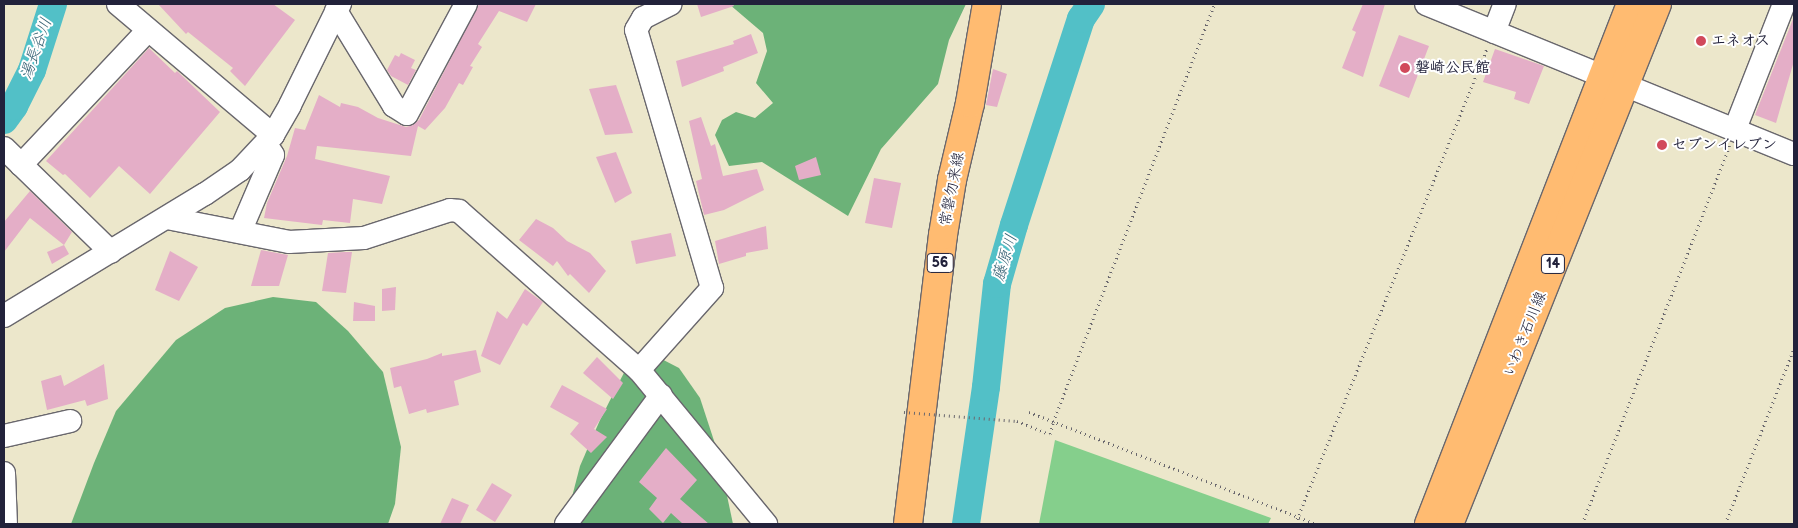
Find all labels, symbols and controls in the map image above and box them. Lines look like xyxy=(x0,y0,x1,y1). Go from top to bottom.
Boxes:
water label: 湯長谷川 xyxy=(17,16,57,82)
place label: エネオス xyxy=(1711,32,1771,50)
marker: エネオス xyxy=(1695,35,1707,47)
place label: 磐崎公民館 xyxy=(1415,59,1490,77)
marker: 磐崎公民館 xyxy=(1399,62,1411,74)
place label: セブンイレブン xyxy=(1672,136,1777,154)
marker: セブンイレブン xyxy=(1656,139,1668,151)
street label: 常磐勿来線 xyxy=(936,150,968,228)
water label: 藤原川 xyxy=(990,232,1022,284)
road number: 56 xyxy=(926,252,954,274)
road number: 14 xyxy=(1540,252,1566,276)
street label: いわき石川線 xyxy=(1500,289,1550,379)

